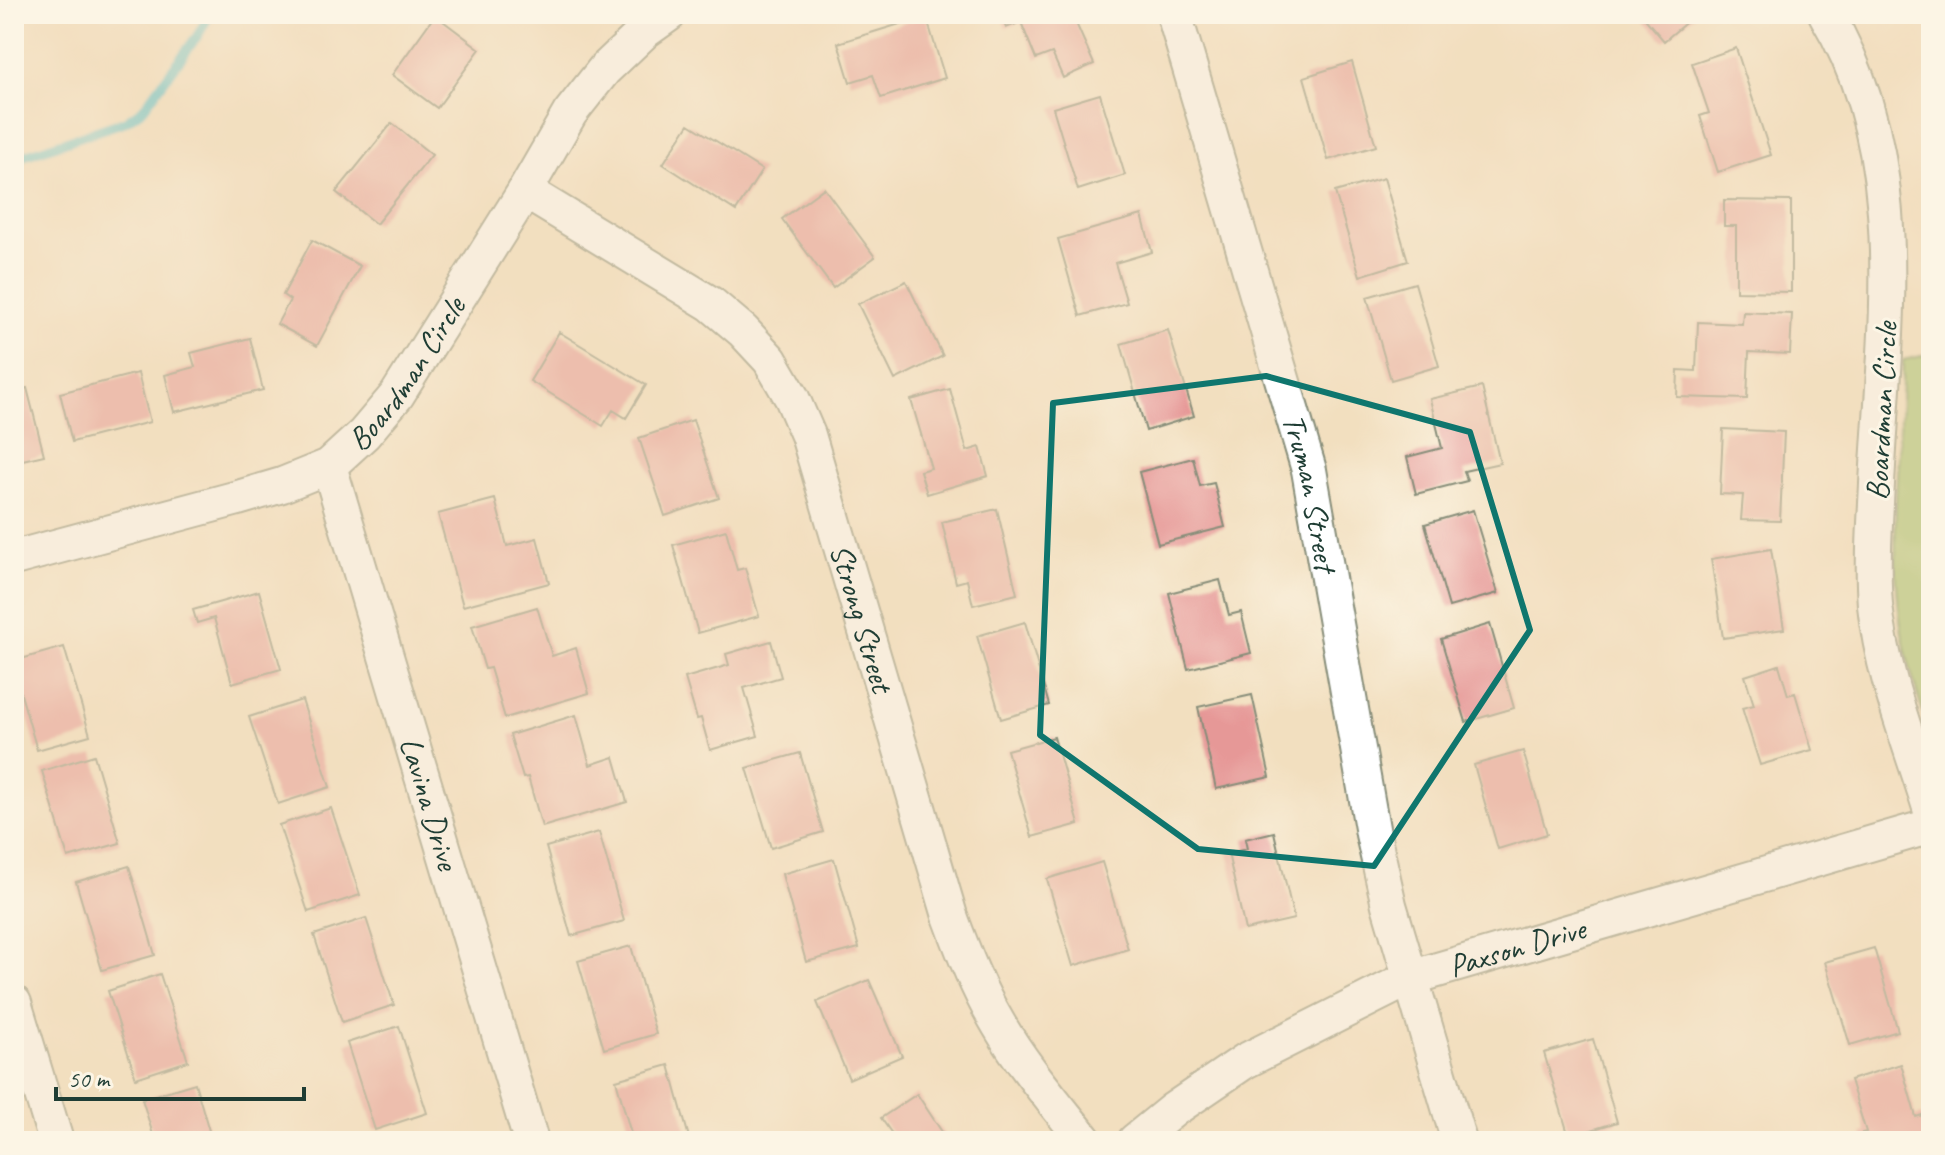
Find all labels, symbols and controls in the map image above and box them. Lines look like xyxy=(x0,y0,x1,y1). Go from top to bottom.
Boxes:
street label: Boardman Circle xyxy=(339,287,476,460)
street label: Boardman Circle xyxy=(1856,318,1907,501)
street label: Truman Street xyxy=(1273,409,1347,579)
street label: Strong Street xyxy=(820,539,904,700)
street label: Lavina Drive xyxy=(390,732,469,877)
street label: Paxson Drive xyxy=(1444,907,1592,987)
scale bar xyxy=(56,1051,304,1101)
text: 50 m xyxy=(68,1064,111,1094)

